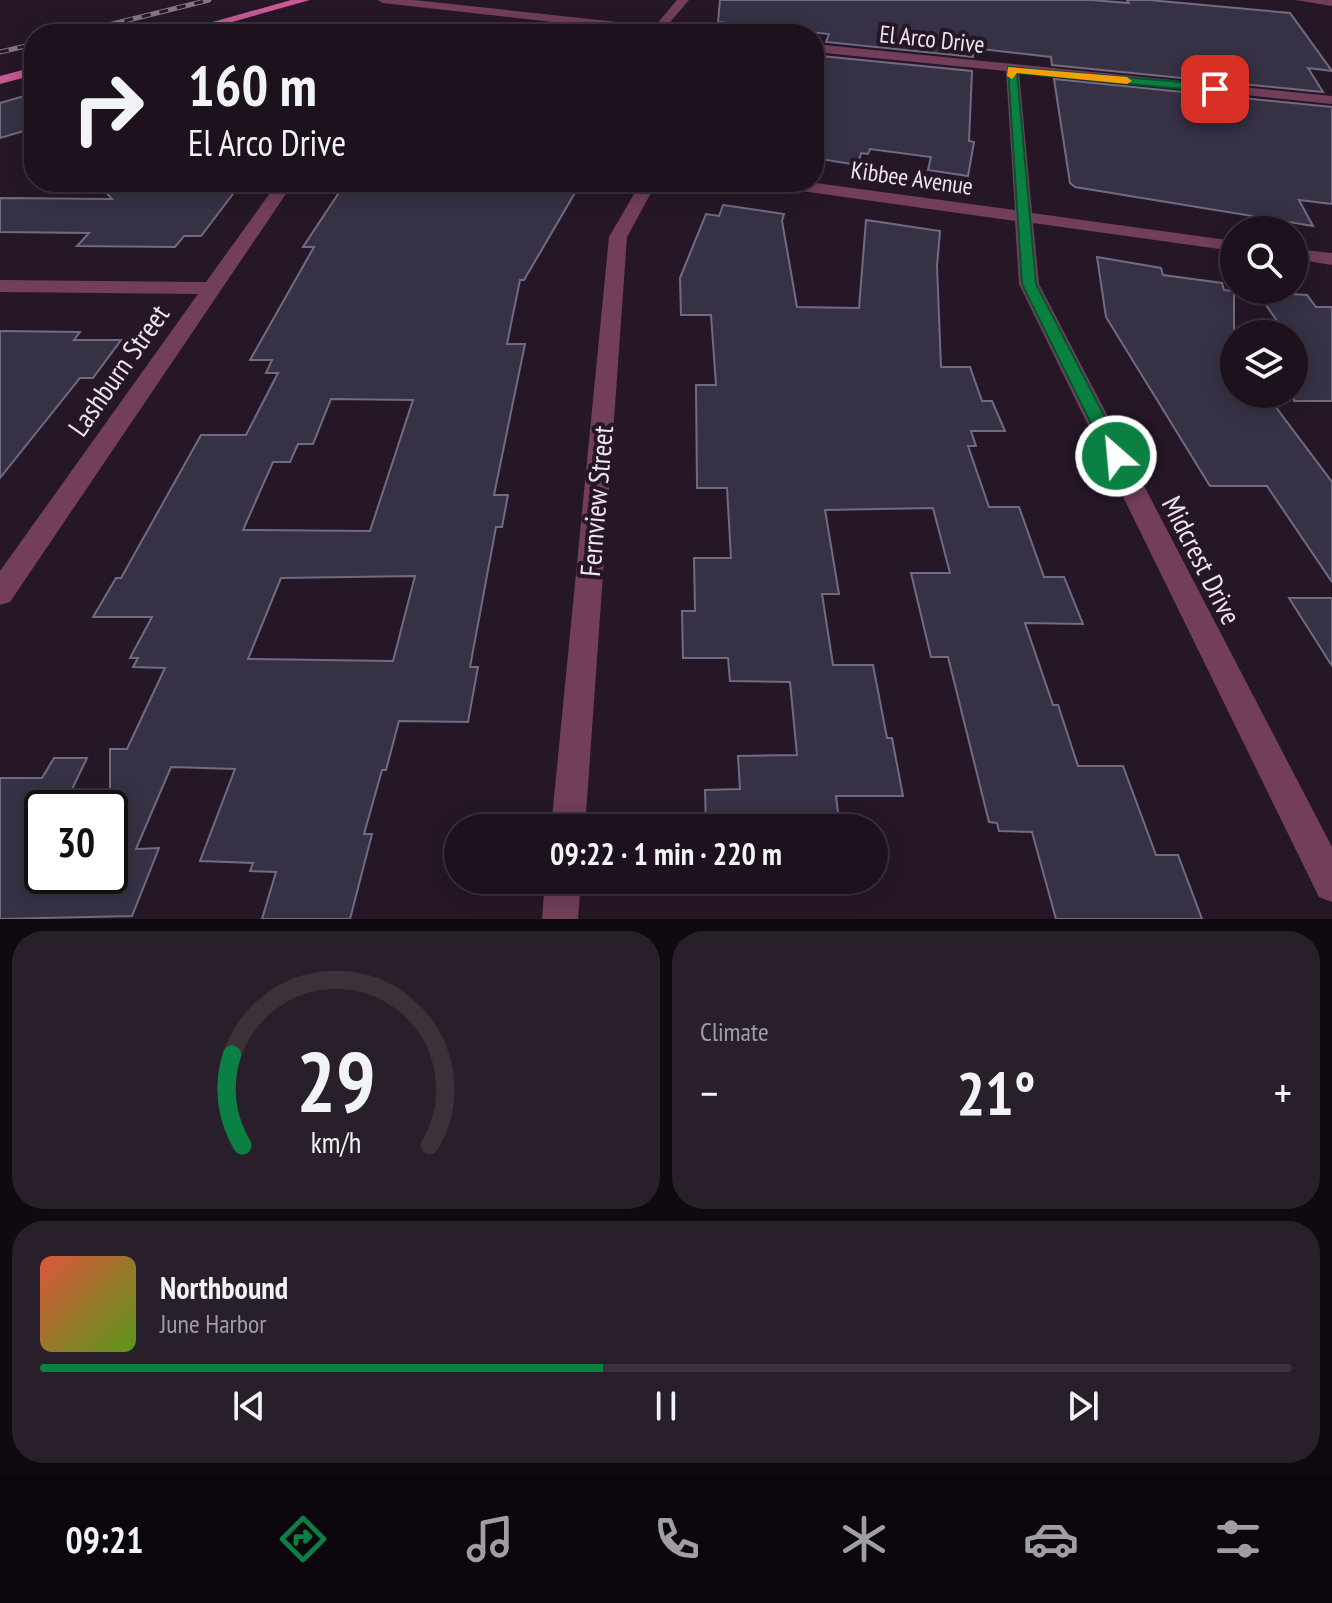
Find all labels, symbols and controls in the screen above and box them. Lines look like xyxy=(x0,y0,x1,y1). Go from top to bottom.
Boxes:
street label: El Arco Drive xyxy=(878,18,986,60)
text: 160 m xyxy=(188,49,317,121)
pin xyxy=(1181,55,1249,123)
icon: right xyxy=(56,56,160,160)
icon: arrive xyxy=(1193,67,1237,111)
text: El Arco Drive xyxy=(188,119,346,166)
street label: Kibbee Avenue xyxy=(849,154,975,202)
map controls xyxy=(1220,216,1308,408)
button: search xyxy=(1220,216,1308,304)
street label: Lashburn Street xyxy=(59,297,177,443)
button: layers xyxy=(1220,320,1308,408)
position arrow xyxy=(1074,414,1158,498)
street label: Fernview Street xyxy=(571,424,621,578)
street label: Midcrest Drive xyxy=(1154,490,1250,630)
speed limit sign: 30 xyxy=(24,790,128,894)
text: 09:22 · 1 min · 220 m xyxy=(550,834,782,873)
text: Climate xyxy=(700,1015,769,1048)
text: 29 xyxy=(296,1027,376,1135)
text: 21° xyxy=(956,1054,1036,1132)
text: − xyxy=(700,1064,718,1121)
text: + xyxy=(1274,1064,1292,1121)
text: km/h xyxy=(311,1124,361,1161)
text: Northbound xyxy=(160,1268,288,1307)
text: June Harbor xyxy=(160,1307,266,1340)
icon: previous xyxy=(227,1384,271,1428)
icon: pause xyxy=(644,1384,688,1428)
icon: next xyxy=(1061,1384,1105,1428)
icon: directions xyxy=(275,1511,331,1567)
icon: music xyxy=(462,1511,518,1567)
icon: phone xyxy=(649,1511,705,1567)
icon: climate xyxy=(836,1511,892,1567)
icon: car xyxy=(1023,1511,1079,1567)
icon: filters xyxy=(1210,1511,1266,1567)
text: 09:21 xyxy=(66,1516,143,1563)

